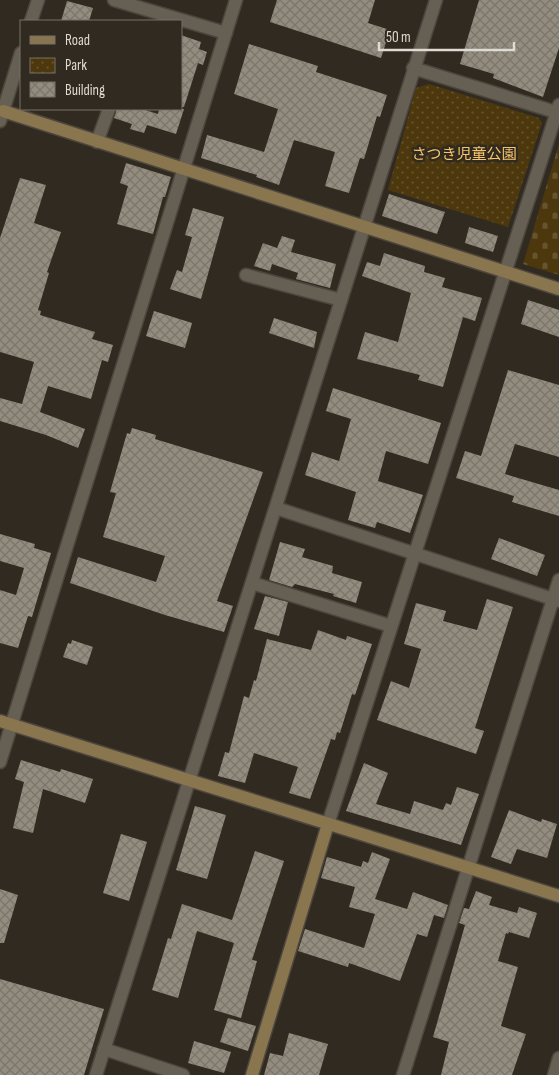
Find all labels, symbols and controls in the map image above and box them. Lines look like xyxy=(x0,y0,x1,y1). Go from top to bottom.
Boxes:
legend xyxy=(20,20,182,110)
scale bar xyxy=(379,20,514,52)
text: 50 m xyxy=(386,28,411,47)
text: Road xyxy=(65,31,90,50)
text: Park xyxy=(65,56,87,75)
text: Building xyxy=(65,81,105,100)
park label: さつき児童公園 xyxy=(411,145,517,164)

